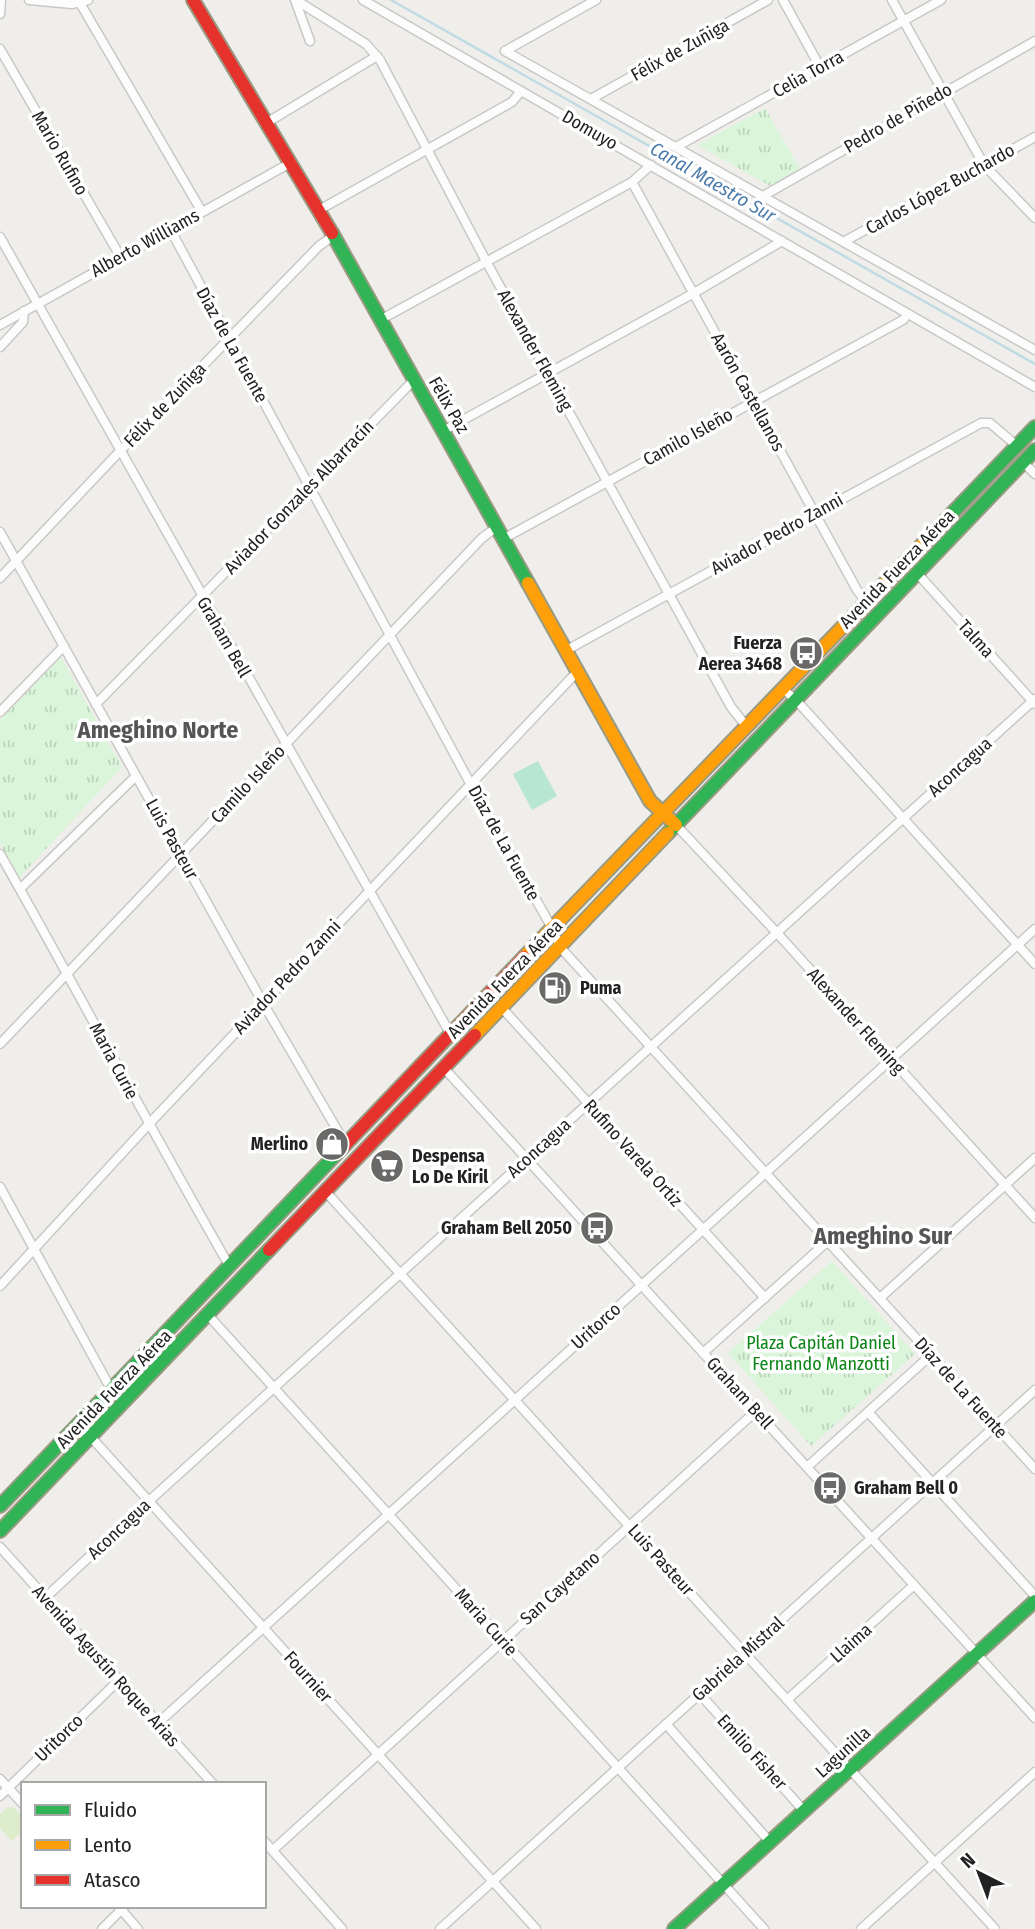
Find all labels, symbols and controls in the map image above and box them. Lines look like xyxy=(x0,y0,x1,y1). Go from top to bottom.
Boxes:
street label: Félix de Zuñiga xyxy=(627,14,733,86)
street label: Celia Torra xyxy=(769,45,847,102)
street label: Pedro de Piñedo xyxy=(840,78,956,158)
street label: Domuyo xyxy=(558,105,622,155)
street label: Mario Rufino xyxy=(27,107,93,199)
water label: Canal Maestro Sur xyxy=(646,137,781,228)
street label: Carlos López Buchardo xyxy=(862,139,1018,239)
street label: Alberto Williams xyxy=(87,204,203,282)
street label: Díaz de La Fuente xyxy=(191,284,273,407)
street label: Alexander Fleming xyxy=(493,285,578,415)
street label: Aarón Castellanos xyxy=(706,329,790,455)
street label: Félix de Zuñiga xyxy=(119,358,211,452)
street label: Félix Paz xyxy=(424,373,474,437)
street label: Camilo Isleño xyxy=(639,403,737,471)
street label: Aviador Gonzales Albarracín xyxy=(220,415,378,579)
street label: Aviador Pedro Zanni xyxy=(707,489,847,579)
street label: Avenida Fuerza Aérea xyxy=(835,505,959,633)
street label: Graham Bell xyxy=(192,593,256,681)
street label: Talma xyxy=(953,615,999,663)
place label: Fuerza Aerea 3468 xyxy=(698,632,782,675)
bus stop icon: Fuerza Aerea 3468 xyxy=(787,634,825,672)
district label: Ameghino Norte xyxy=(77,716,238,744)
street label: Aconcagua xyxy=(923,732,997,801)
street label: Camilo Isleño xyxy=(206,740,290,828)
street label: Díaz de La Fuente xyxy=(463,782,545,905)
street label: Luis Pasteur xyxy=(141,795,203,884)
street label: Aviador Pedro Zanni xyxy=(229,915,345,1039)
street label: Avenida Fuerza Aérea xyxy=(443,915,567,1043)
street label: Alexander Fleming xyxy=(803,963,910,1079)
fuel station icon: Puma xyxy=(536,969,574,1007)
place label: Puma xyxy=(580,977,621,999)
street label: Maria Curie xyxy=(85,1019,143,1103)
street label: Rufino Varela Ortiz xyxy=(579,1095,687,1211)
street label: Aconcagua xyxy=(502,1113,576,1182)
shop icon: Merlino xyxy=(313,1125,351,1163)
place label: Merlino xyxy=(251,1133,308,1155)
place label: Despensa Lo De Kiril xyxy=(412,1145,488,1188)
supermarket icon: Despensa Lo De Kiril xyxy=(368,1147,406,1185)
bus stop icon: Graham Bell 2050 xyxy=(578,1209,616,1247)
place label: Graham Bell 2050 xyxy=(441,1217,572,1239)
district label: Ameghino Sur xyxy=(813,1222,952,1250)
street label: Uritorco xyxy=(567,1298,625,1354)
street label: Avenida Fuerza Aérea xyxy=(52,1325,176,1453)
park label: Plaza Capitán Daniel Fernando Manzotti xyxy=(746,1332,896,1375)
street label: Díaz de La Fuente xyxy=(910,1333,1012,1443)
street label: Graham Bell xyxy=(702,1352,778,1434)
bus stop icon: Graham Bell 0 xyxy=(811,1469,849,1507)
place label: Graham Bell 0 xyxy=(854,1477,958,1499)
street label: Aconcagua xyxy=(83,1494,155,1564)
street label: Luis Pasteur xyxy=(623,1520,699,1601)
street label: San Cayetano xyxy=(516,1547,604,1629)
street label: Avenida Agustín Roque Arias xyxy=(28,1581,185,1752)
street label: Maria Curie xyxy=(450,1584,522,1660)
street label: Gabriela Mistral xyxy=(687,1612,789,1706)
street label: Llaima xyxy=(826,1619,876,1667)
street label: Fournier xyxy=(279,1647,337,1708)
street label: Uritorco xyxy=(30,1710,88,1766)
street label: Emilio Fisher xyxy=(712,1710,792,1795)
street label: Lagunilla xyxy=(811,1721,875,1782)
legend xyxy=(21,1782,266,1908)
text: Fluido xyxy=(84,1797,137,1823)
text: Lento xyxy=(84,1832,132,1858)
north arrow xyxy=(944,1838,1014,1908)
text: N xyxy=(956,1848,980,1873)
text: Atasco xyxy=(84,1867,141,1893)

